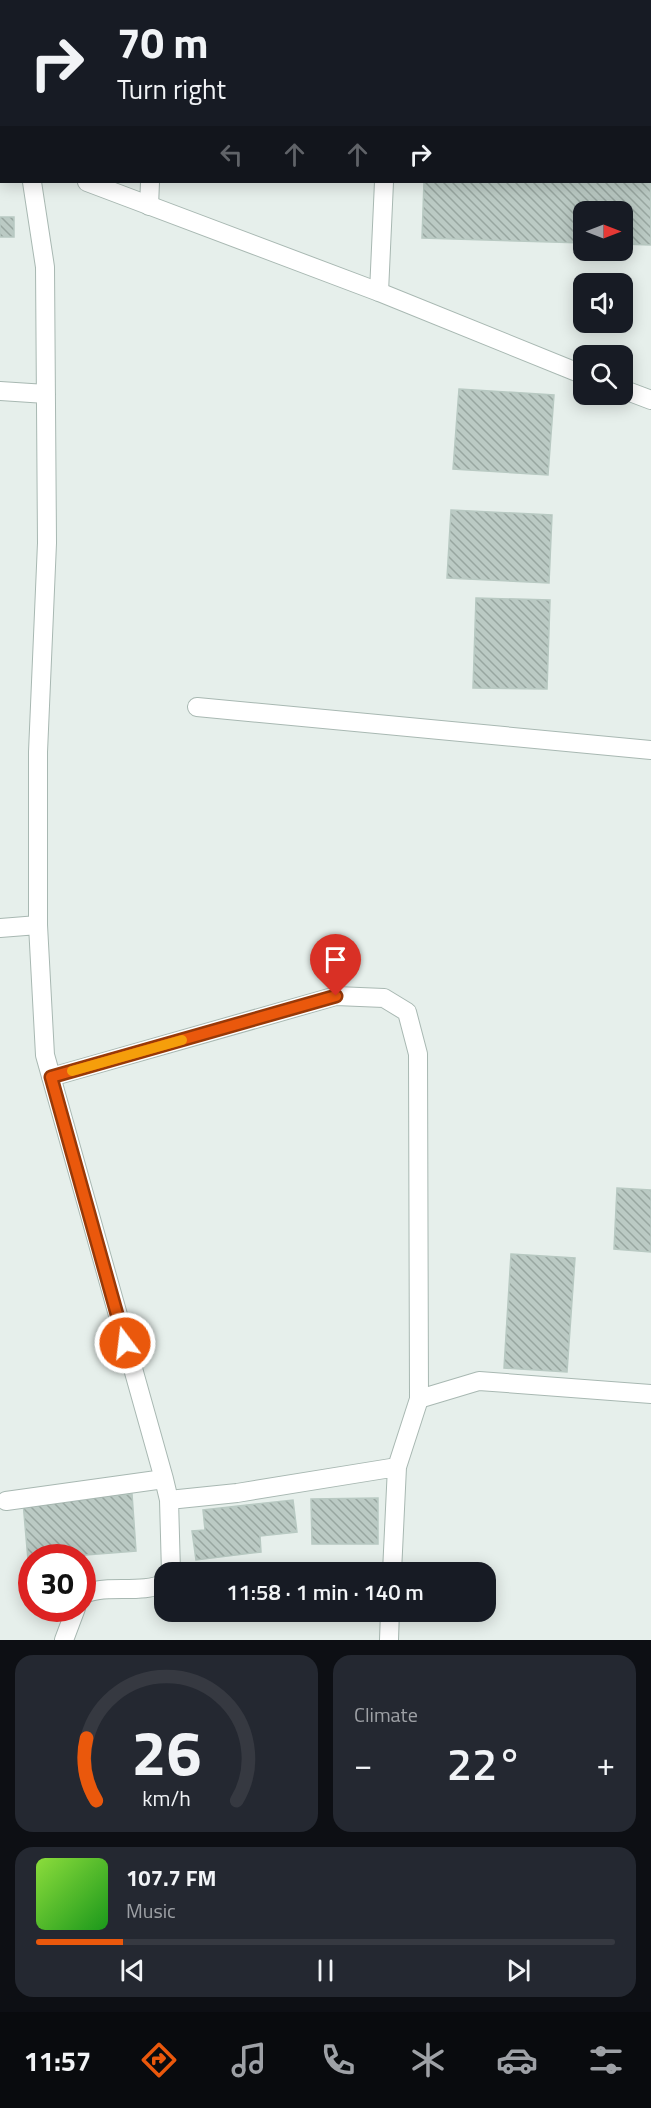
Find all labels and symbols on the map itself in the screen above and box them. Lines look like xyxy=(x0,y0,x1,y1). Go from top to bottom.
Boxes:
north arrow xyxy=(573,201,633,261)
pin xyxy=(310,934,361,996)
position arrow xyxy=(93,1311,157,1375)
speed limit sign: 30 xyxy=(18,1544,96,1622)

